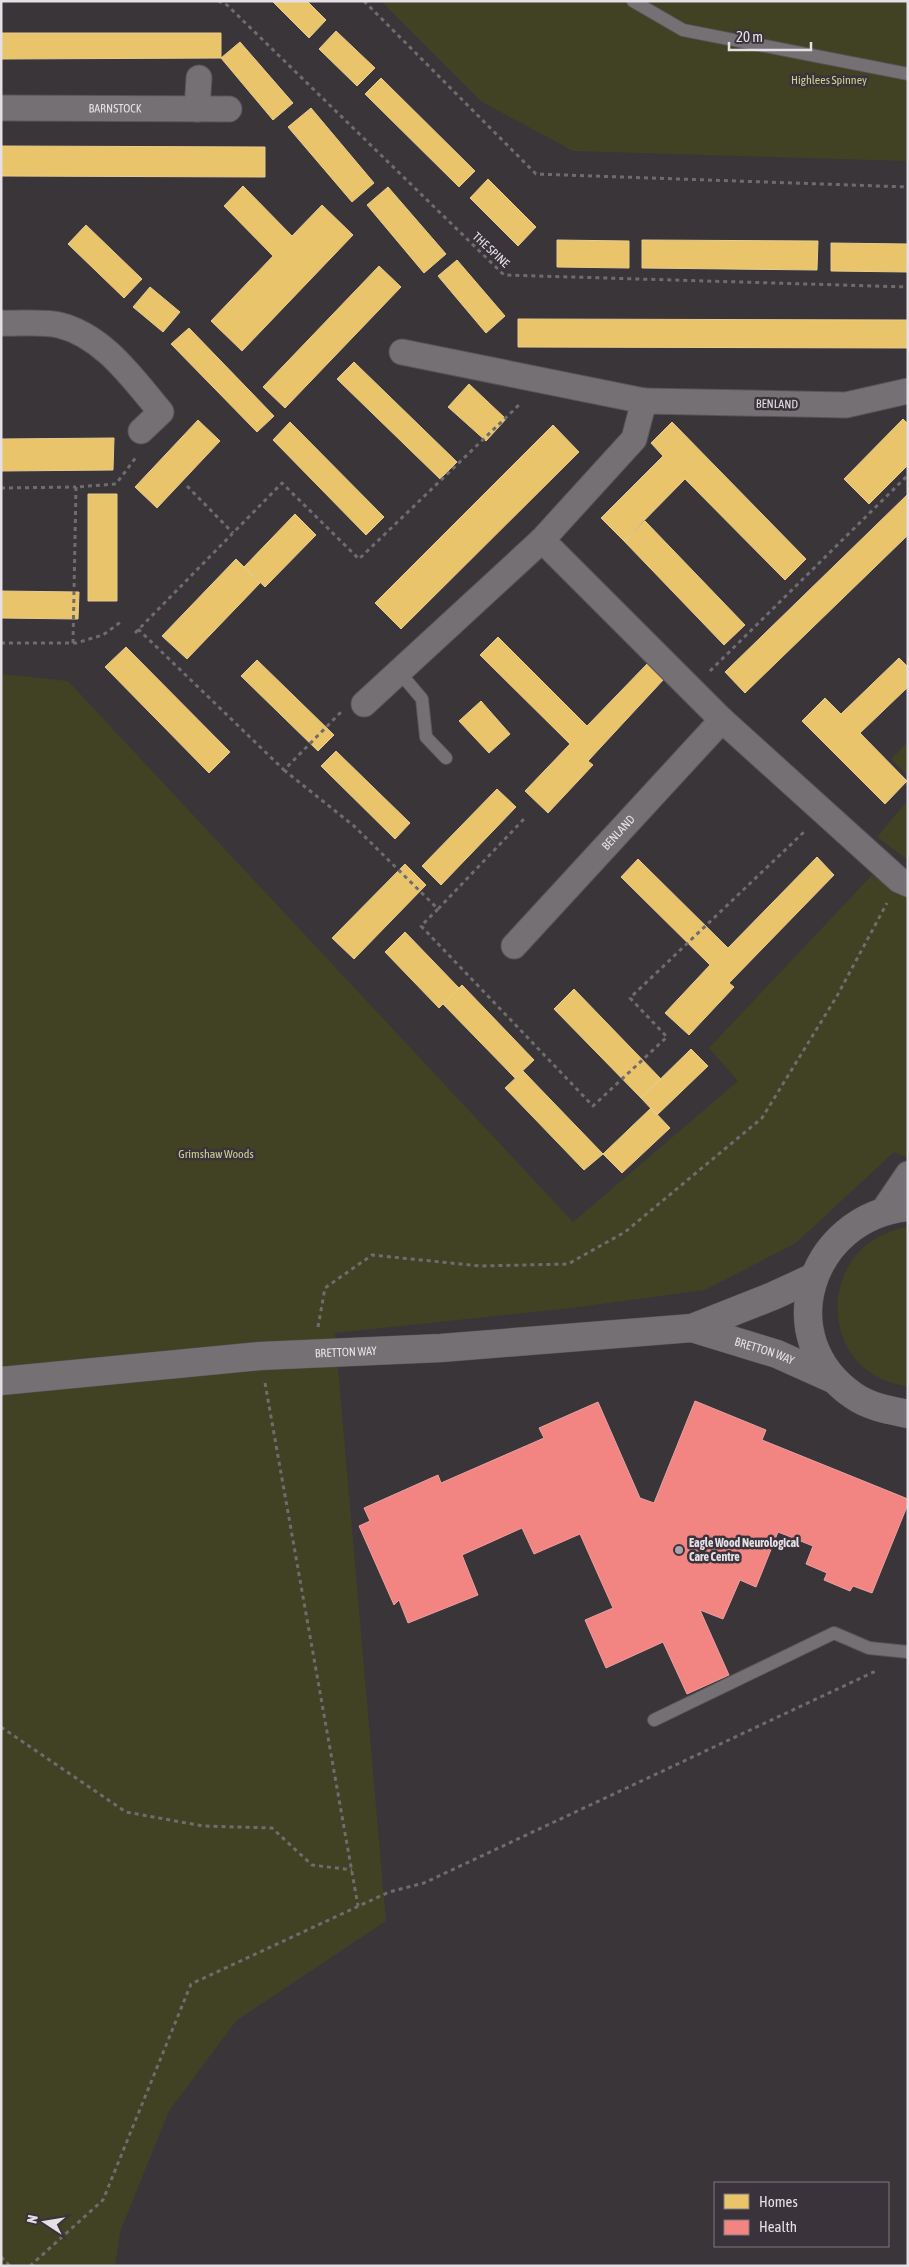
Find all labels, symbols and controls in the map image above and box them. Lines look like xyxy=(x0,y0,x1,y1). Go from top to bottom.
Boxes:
scale bar xyxy=(729,20,812,52)
text: 20 m xyxy=(736,28,763,45)
park label: Highlees Spinney xyxy=(791,73,867,87)
street label: BARNSTOCK xyxy=(88,101,142,116)
street label: THE SPINE xyxy=(470,229,512,271)
street label: BENLAND xyxy=(756,397,798,411)
street label: BENLAND xyxy=(599,812,638,853)
park label: Grimshaw Woods xyxy=(178,1147,254,1161)
street label: BRETTON WAY xyxy=(733,1334,797,1368)
street label: BRETTON WAY xyxy=(314,1344,378,1361)
place label: Eagle Wood Neurological Care Centre xyxy=(689,1536,800,1564)
marker: Eagle Wood Neurological Care Centre xyxy=(673,1544,685,1556)
legend xyxy=(714,2182,889,2247)
text: Homes xyxy=(759,2193,798,2210)
north arrow xyxy=(20,2197,70,2247)
text: N xyxy=(24,2214,41,2225)
text: Health xyxy=(759,2218,797,2235)

